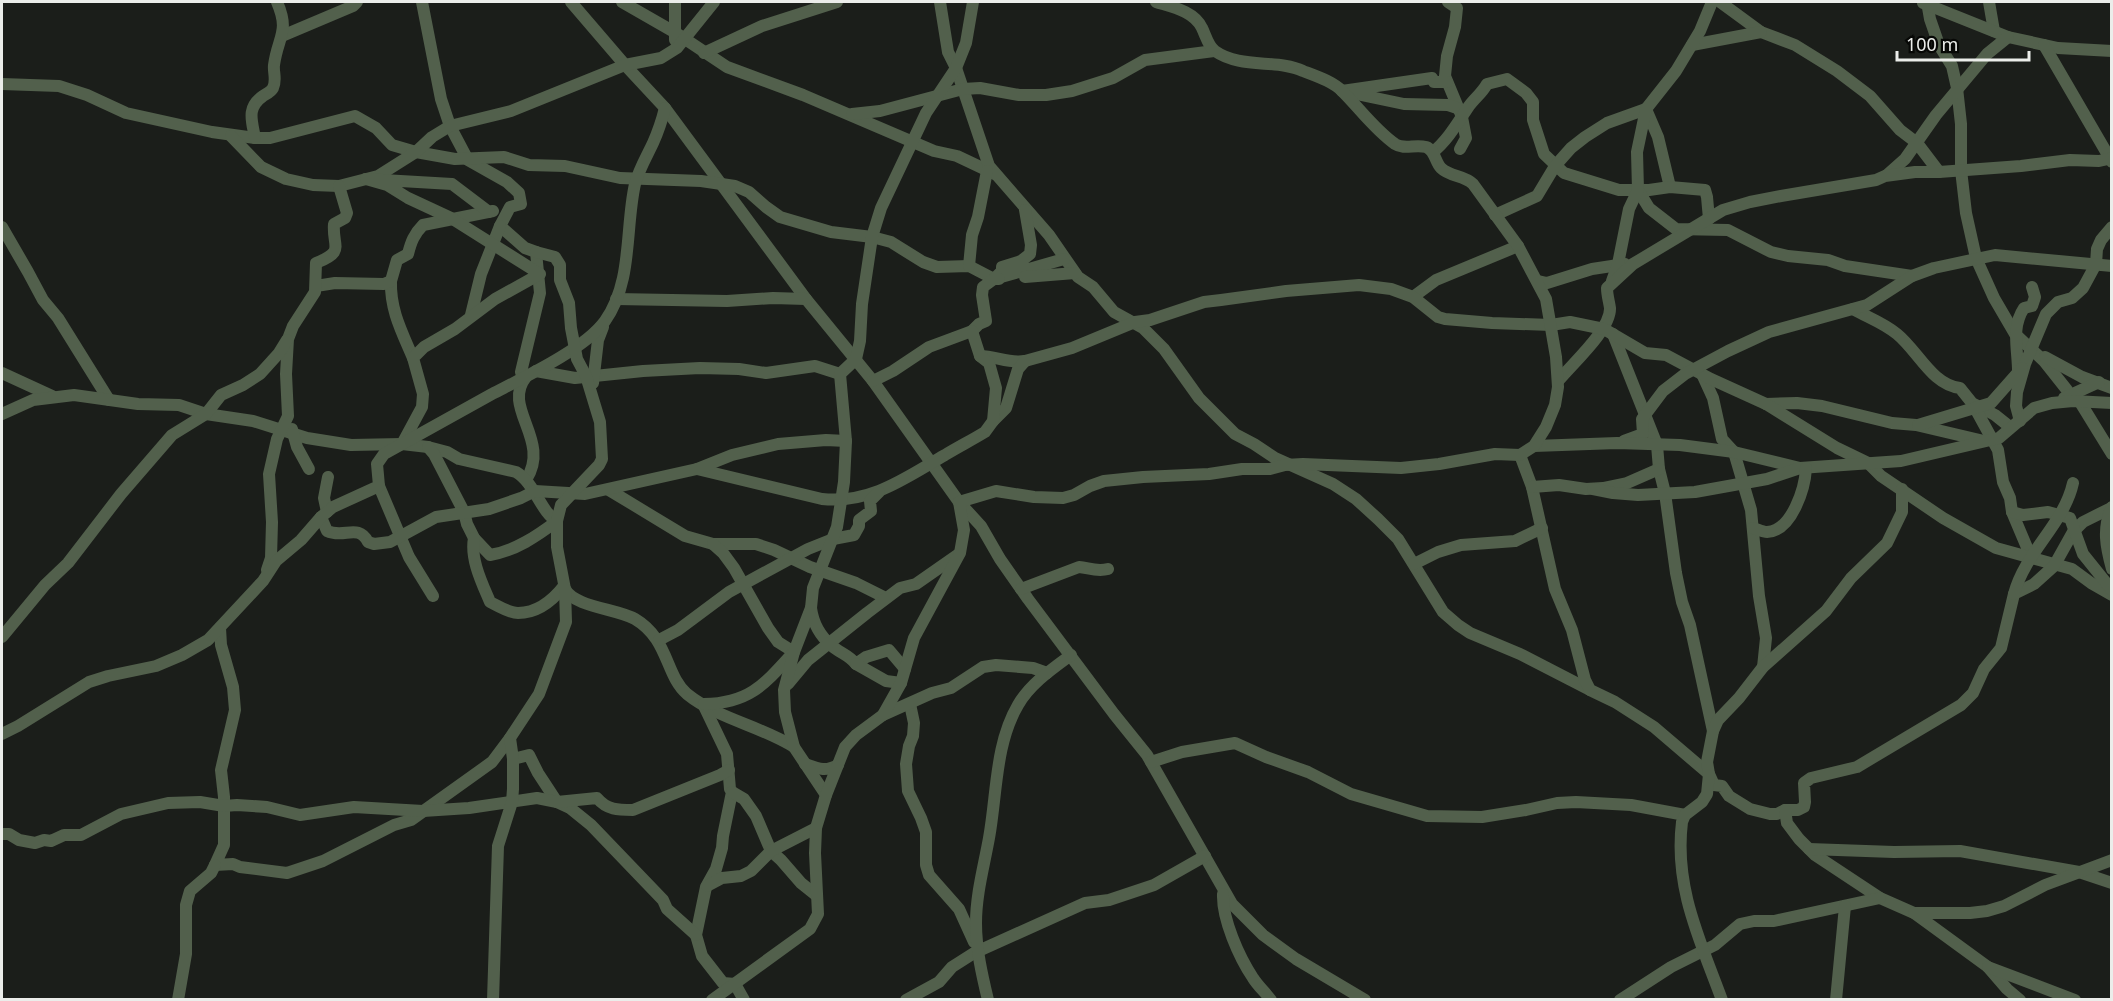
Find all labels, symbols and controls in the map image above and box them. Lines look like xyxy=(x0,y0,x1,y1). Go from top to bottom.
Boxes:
scale bar xyxy=(1897,24,2029,62)
text: 100 m xyxy=(1906,32,1958,56)

